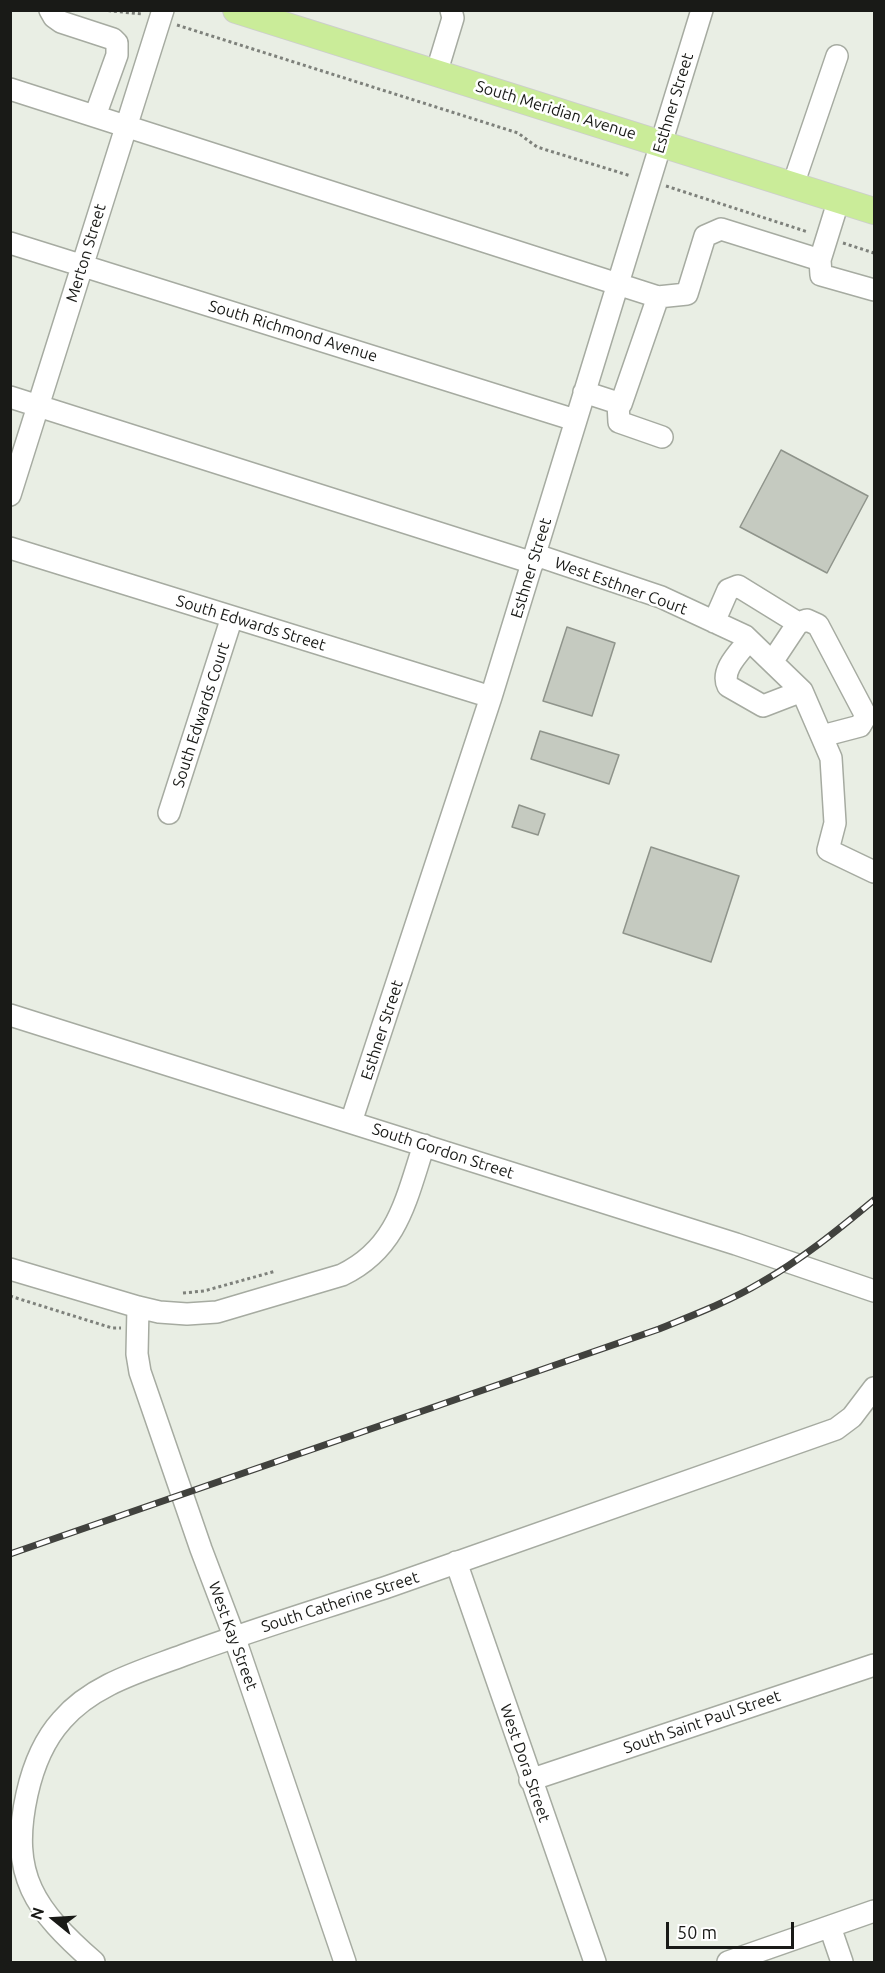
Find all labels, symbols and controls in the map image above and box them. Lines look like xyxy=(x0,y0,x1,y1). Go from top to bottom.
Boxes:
street label: Esthner Street xyxy=(649,51,697,155)
street label: South Meridian Avenue xyxy=(473,76,639,144)
street label: Merton Street xyxy=(62,201,110,305)
street label: South Richmond Avenue xyxy=(206,296,380,366)
street label: Esthner Street xyxy=(507,516,555,620)
street label: West Esthner Court xyxy=(552,553,690,619)
street label: South Edwards Street xyxy=(174,591,328,655)
street label: South Edwards Court xyxy=(168,640,234,790)
street label: Esthner Street xyxy=(357,978,407,1082)
street label: South Gordon Street xyxy=(370,1119,516,1183)
street label: South Catherine Street xyxy=(259,1567,421,1637)
street label: West Kay Street xyxy=(204,1579,262,1693)
street label: South Saint Paul Street xyxy=(621,1686,783,1758)
street label: West Dora Street xyxy=(496,1701,554,1825)
north arrow xyxy=(24,1889,84,1949)
text: N xyxy=(26,1905,47,1922)
scale bar xyxy=(669,1910,796,1948)
text: 50 m xyxy=(677,1922,717,1942)

